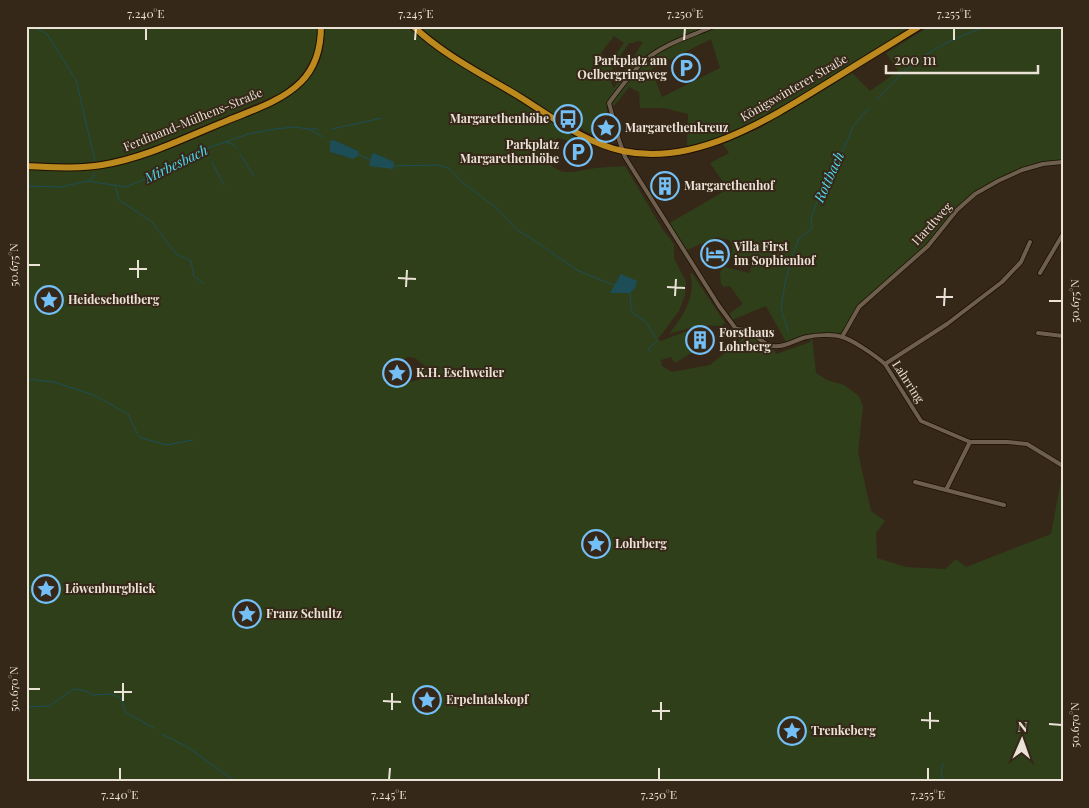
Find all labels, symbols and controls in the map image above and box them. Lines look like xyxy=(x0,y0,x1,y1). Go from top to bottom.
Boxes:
text: 7.240°E xyxy=(127,5,165,21)
text: 7.245°E xyxy=(398,5,434,21)
text: 7.250°E xyxy=(667,5,703,21)
text: 7.255°E xyxy=(937,5,971,21)
scale bar xyxy=(886,42,1039,74)
text: 200 m xyxy=(894,49,937,69)
street label: Königswinterer Straße xyxy=(737,50,850,124)
place label: Parkplatz am Oelbergringweg xyxy=(577,52,667,82)
parking icon: Parkplatz am Oelbergringweg xyxy=(671,53,701,83)
street label: Ferdinand-Mülhens-Straße xyxy=(121,84,265,154)
bus stop icon: Margarethenhöhe xyxy=(553,104,583,134)
place label: Margarethenhöhe xyxy=(450,110,549,126)
place icon: Margarethenkreuz xyxy=(591,113,621,143)
place label: Margarethenkreuz xyxy=(625,119,729,135)
place label: Parkplatz Margarethenhöhe xyxy=(460,136,559,166)
parking icon: Parkplatz Margarethenhöhe xyxy=(563,137,593,167)
water label: Mirbesbach xyxy=(140,140,211,188)
water label: Rottbach xyxy=(809,149,848,206)
building icon: Margarethenhof xyxy=(650,171,680,201)
place label: Margarethenhof xyxy=(684,177,776,193)
street label: Hardtweg xyxy=(908,198,955,248)
place label: Villa First im Sophienhof xyxy=(733,238,817,268)
hotel icon: Villa First im Sophienhof xyxy=(700,239,730,269)
text: 50.675°N xyxy=(5,243,21,287)
text: 50.675°N xyxy=(1066,279,1082,323)
place icon: Heideschottberg xyxy=(34,285,64,315)
place label: Heideschottberg xyxy=(68,291,160,307)
place label: Forsthaus Lohrberg xyxy=(719,324,775,354)
building icon: Forsthaus Lohrberg xyxy=(685,325,715,355)
street label: Lahrring xyxy=(889,357,929,406)
place icon: K.H. Eschweiler xyxy=(382,358,412,388)
place label: K.H. Eschweiler xyxy=(416,364,504,380)
place icon: Lohrberg xyxy=(581,529,611,559)
place label: Lohrberg xyxy=(615,535,667,551)
place icon: Löwenburgblick xyxy=(31,574,61,604)
place label: Löwenburgblick xyxy=(65,580,156,596)
place icon: Franz Schultz xyxy=(232,599,262,629)
place label: Franz Schultz xyxy=(266,605,342,621)
text: 50.670°N xyxy=(5,666,21,712)
place icon: Erpelntalskopf xyxy=(412,685,442,715)
place label: Erpelntalskopf xyxy=(446,691,530,707)
text: 50.670°N xyxy=(1066,702,1082,748)
place icon: Trenkeberg xyxy=(777,716,807,746)
north arrow xyxy=(996,716,1046,766)
text: N xyxy=(1017,717,1028,736)
place label: Trenkeberg xyxy=(811,722,876,738)
text: 7.240°E xyxy=(101,786,139,802)
text: 7.245°E xyxy=(371,786,407,802)
text: 7.250°E xyxy=(641,786,677,802)
text: 7.255°E xyxy=(911,786,945,802)

